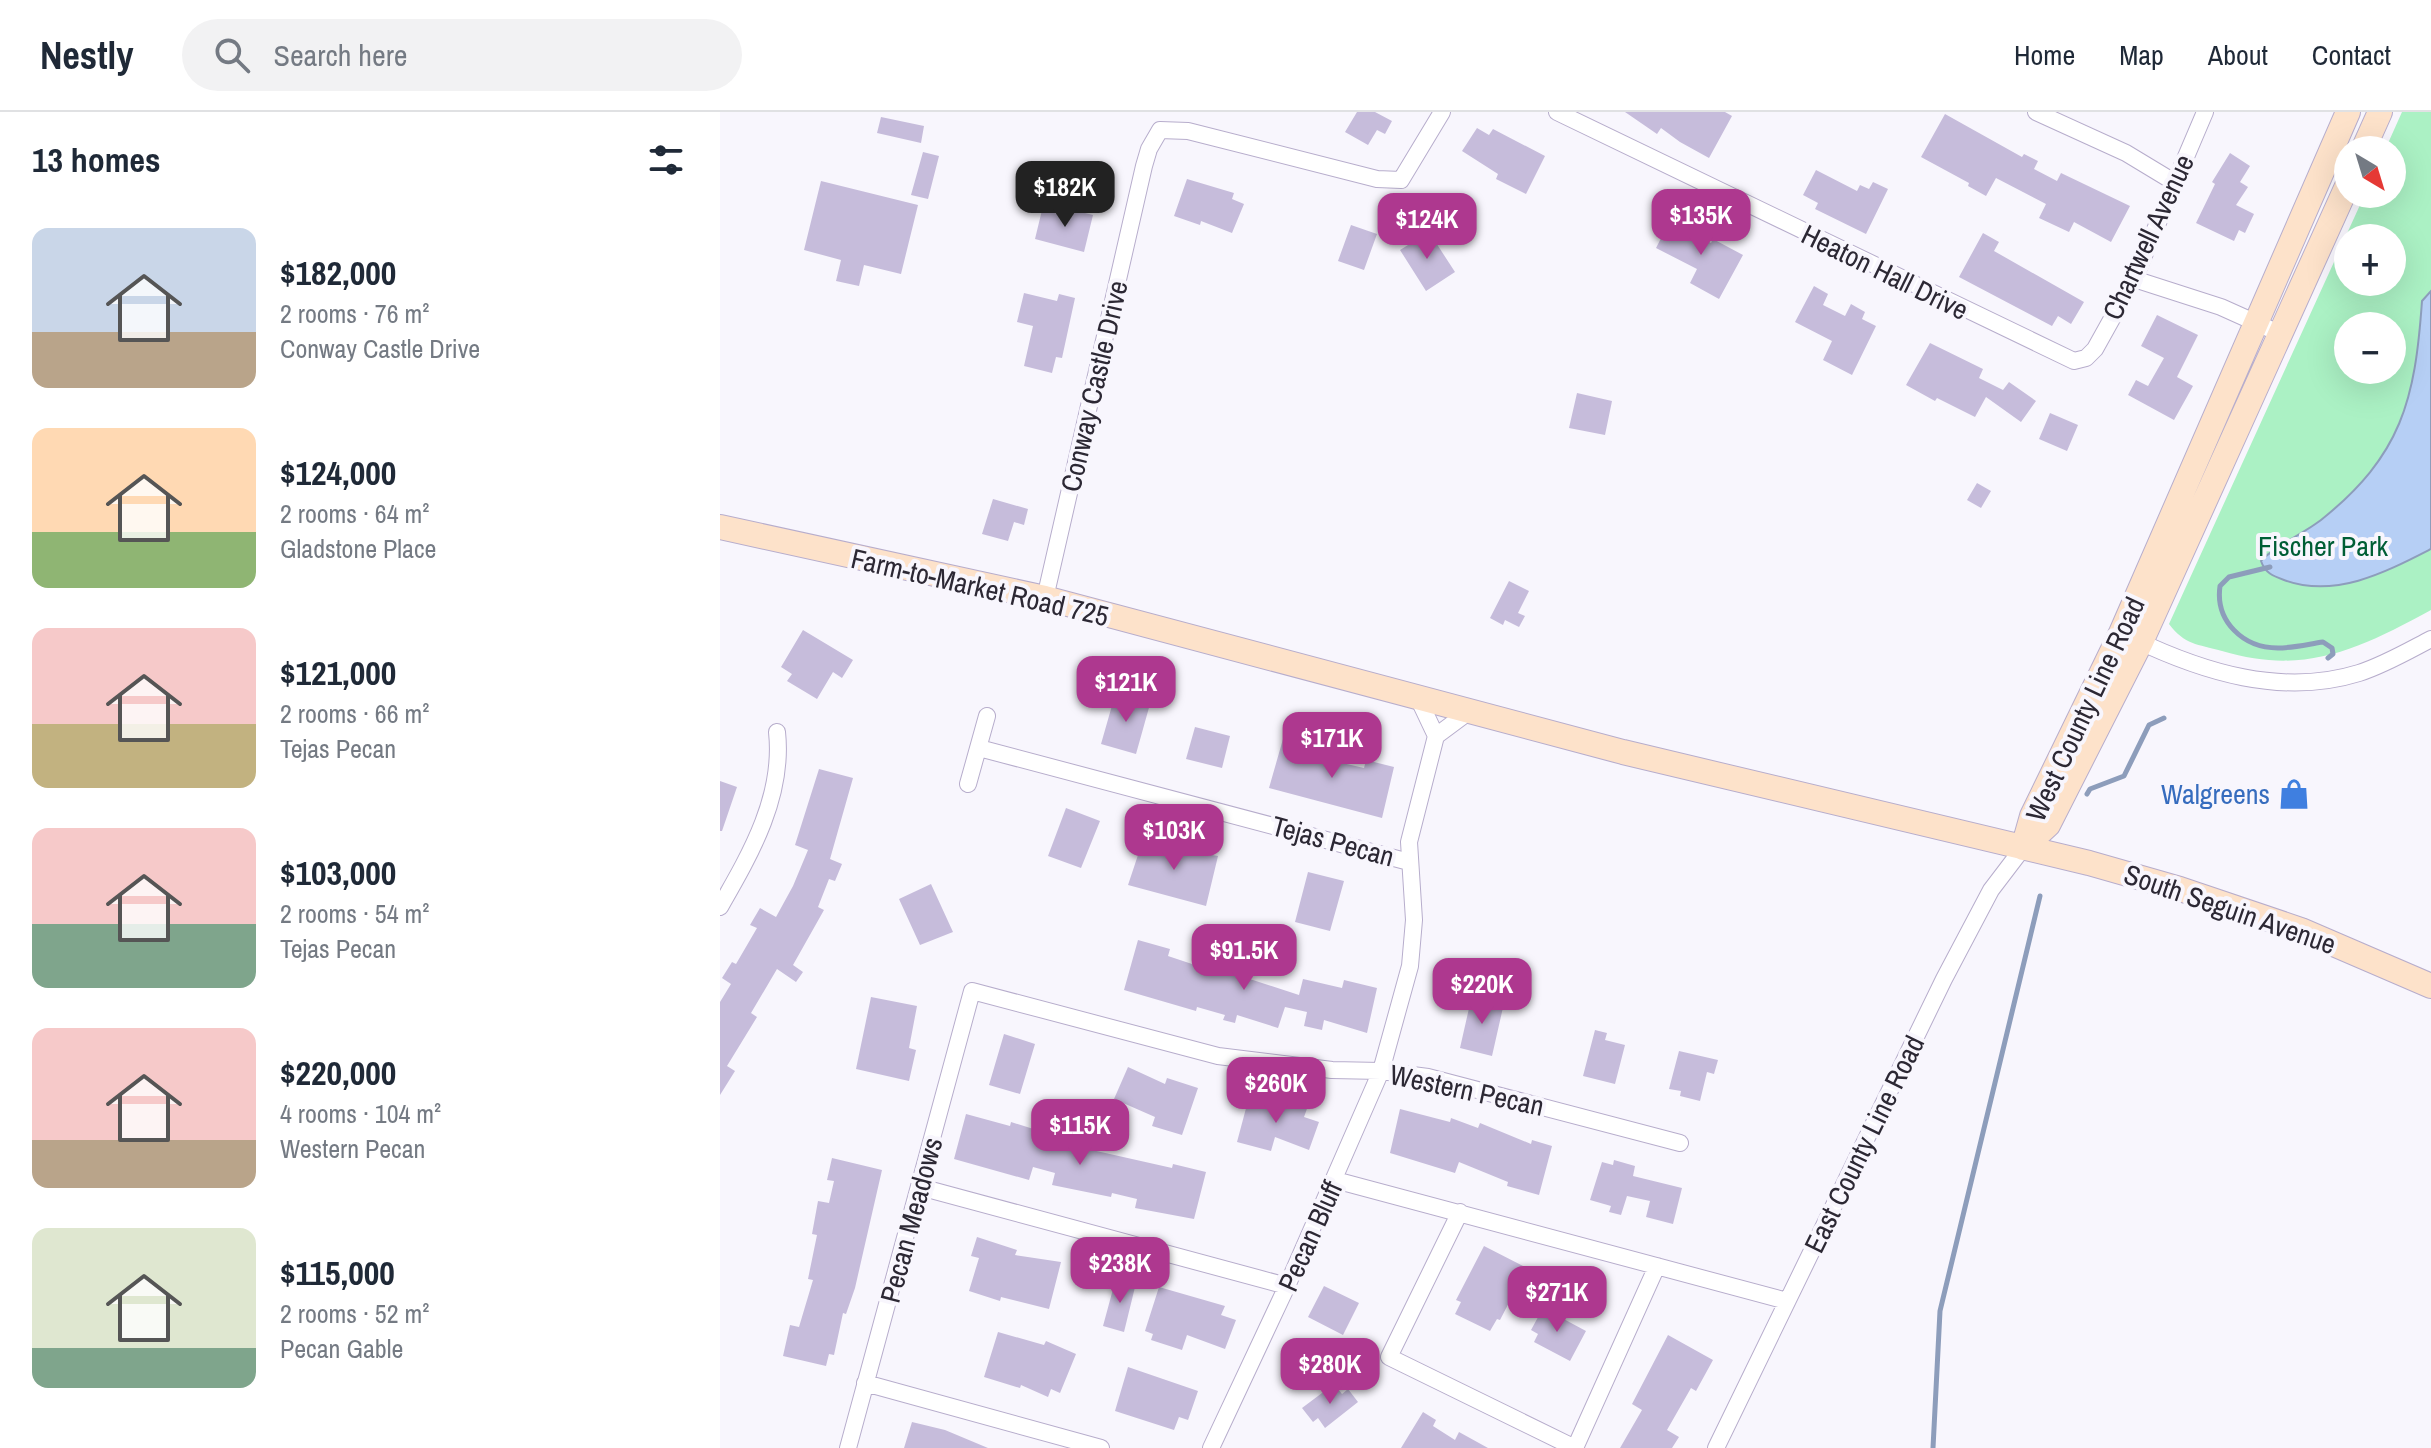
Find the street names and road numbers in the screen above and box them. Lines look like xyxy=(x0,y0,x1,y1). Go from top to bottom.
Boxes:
street label: Chartwell Avenue xyxy=(2093,148,2203,326)
street label: Heaton Hall Drive xyxy=(1795,215,1975,329)
street label: Conway Castle Drive xyxy=(1051,277,1137,495)
street label: Farm-to-Market Road 725 xyxy=(848,539,1112,635)
street label: West County Line Road xyxy=(2016,591,2154,827)
street label: Tejas Pecan xyxy=(1268,806,1398,876)
street label: South Seguin Avenue xyxy=(2119,855,2341,963)
street label: East County Line Road xyxy=(1795,1029,1933,1259)
street label: Western Pecan xyxy=(1386,1055,1548,1125)
street label: Pecan Meadows xyxy=(871,1133,951,1307)
street label: Pecan Bluff xyxy=(1269,1174,1351,1297)

